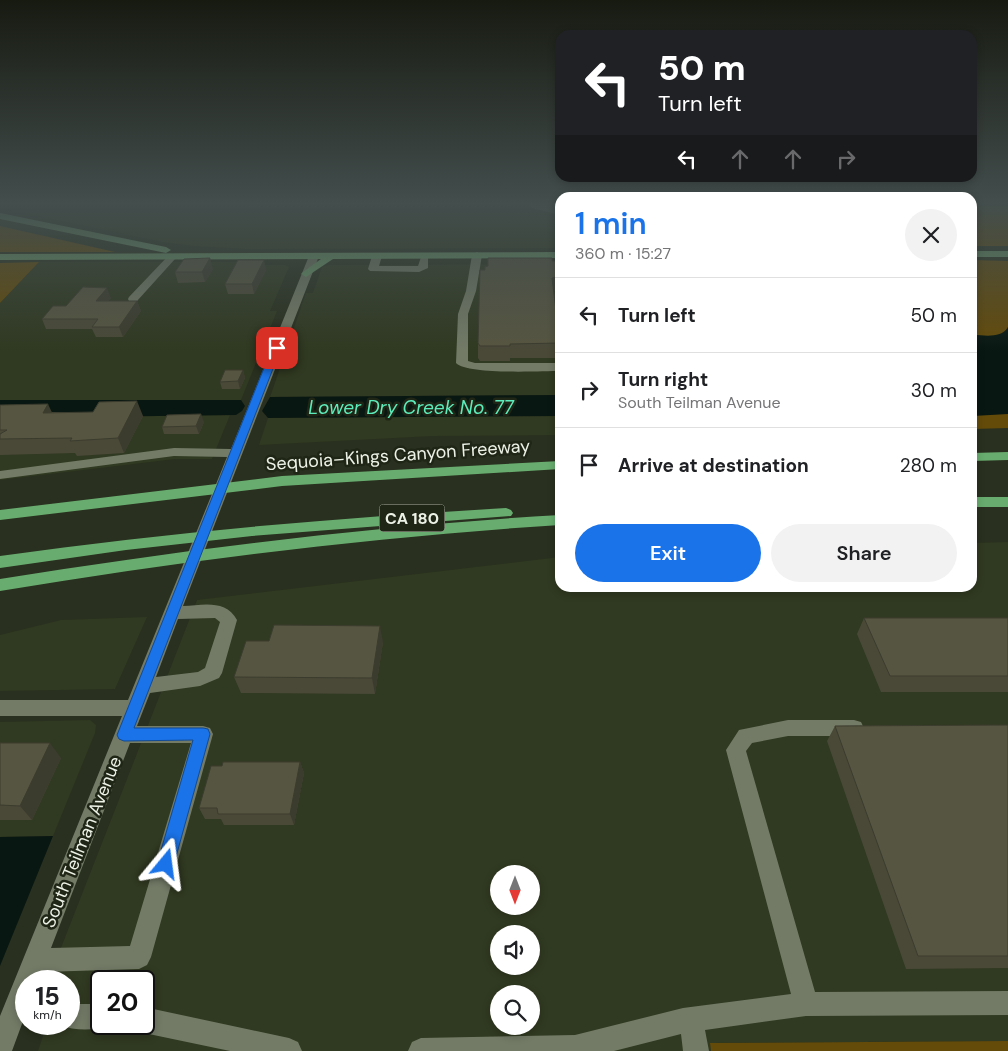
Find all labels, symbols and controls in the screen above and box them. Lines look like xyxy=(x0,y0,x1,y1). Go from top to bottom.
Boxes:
text: 50 m xyxy=(658,45,746,91)
icon: left xyxy=(575,50,640,115)
text: Turn left xyxy=(658,89,742,118)
icon: left xyxy=(673,145,701,173)
icon: ahead xyxy=(726,145,754,173)
icon: ahead xyxy=(779,145,807,173)
icon: right xyxy=(832,145,860,173)
text: 1 min xyxy=(575,204,647,243)
button: close xyxy=(905,209,957,261)
text: 360 m · 15:27 xyxy=(575,243,671,264)
icon: left xyxy=(575,301,603,329)
text: Turn left xyxy=(618,303,696,328)
text: 50 m xyxy=(910,303,957,328)
pin xyxy=(256,327,298,369)
icon: arrive xyxy=(263,334,291,362)
text: Turn right xyxy=(618,367,708,392)
icon: right xyxy=(575,376,603,404)
text: 30 m xyxy=(911,378,957,403)
text: South Teilman Avenue xyxy=(618,392,780,413)
water label: Lower Dry Creek No. 77 xyxy=(308,395,515,420)
street label: Sequoia–Kings Canyon Freeway xyxy=(265,434,531,476)
icon: arrive xyxy=(575,451,603,479)
text: Arrive at destination xyxy=(618,453,809,478)
text: 280 m xyxy=(900,453,957,478)
road number: CA 180 xyxy=(380,504,444,532)
button: Exit xyxy=(575,524,761,582)
button: Share xyxy=(771,524,957,582)
street label: South Teilman Avenue xyxy=(37,753,127,931)
position arrow xyxy=(139,837,191,889)
north arrow xyxy=(490,865,540,915)
map controls xyxy=(490,865,540,1035)
button: sound xyxy=(490,925,540,975)
speed limit sign: 20 xyxy=(90,970,155,1035)
text: 15 xyxy=(35,980,60,1013)
button: search xyxy=(490,985,540,1035)
text: km/h xyxy=(33,1007,62,1023)

